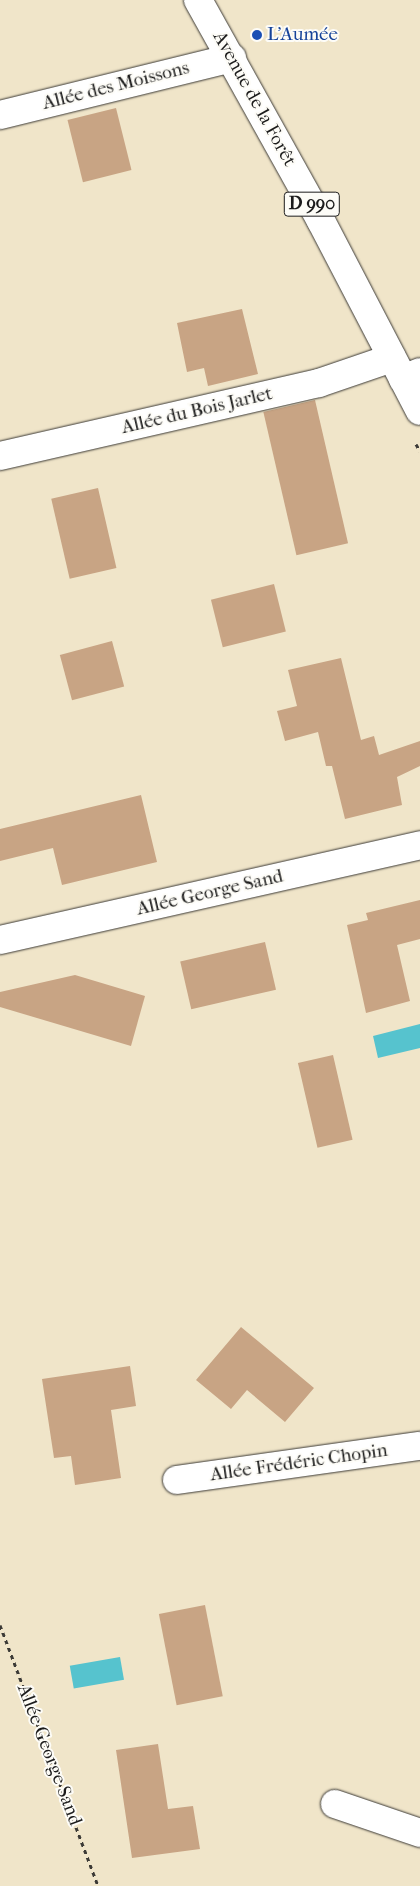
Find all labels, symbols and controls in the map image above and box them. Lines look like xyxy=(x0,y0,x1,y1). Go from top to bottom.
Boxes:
place label: L'Aumée xyxy=(267,24,338,46)
street label: Avenue de la Forêt xyxy=(207,27,301,171)
marker: L'Aumée xyxy=(251,29,263,41)
street label: Allée des Moissons xyxy=(40,57,192,115)
road number: D 990 xyxy=(283,188,341,220)
street label: Allée du Bois Jarlet xyxy=(119,383,275,439)
street label: Allée George Sand xyxy=(135,865,285,921)
street label: Allée Frédéric Chopin xyxy=(209,1439,389,1487)
street label: Allée George Sand xyxy=(12,1681,86,1829)

